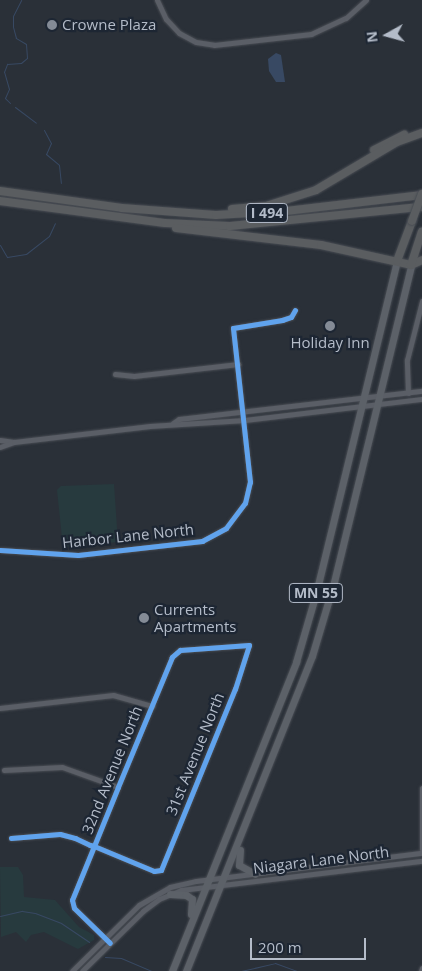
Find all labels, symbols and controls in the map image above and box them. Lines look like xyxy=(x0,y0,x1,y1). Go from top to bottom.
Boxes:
north arrow xyxy=(362,10,412,60)
place label: Crowne Plaza xyxy=(62,16,156,34)
marker: Crowne Plaza xyxy=(46,19,58,31)
text: N xyxy=(361,30,382,44)
road number: I 494 xyxy=(246,202,288,224)
marker: Holiday Inn xyxy=(324,320,336,332)
place label: Holiday Inn xyxy=(290,334,370,352)
street label: Harbor Lane North xyxy=(61,520,195,552)
road number: MN 55 xyxy=(288,582,344,604)
place label: Currents Apartments xyxy=(154,600,236,635)
marker: Currents Apartments xyxy=(138,612,150,624)
street label: 31st Avenue North xyxy=(162,690,228,818)
street label: 32nd Avenue North xyxy=(78,703,146,837)
street label: Niagara Lane North xyxy=(252,843,390,877)
scale bar xyxy=(252,928,368,960)
text: 200 m xyxy=(258,937,302,957)

